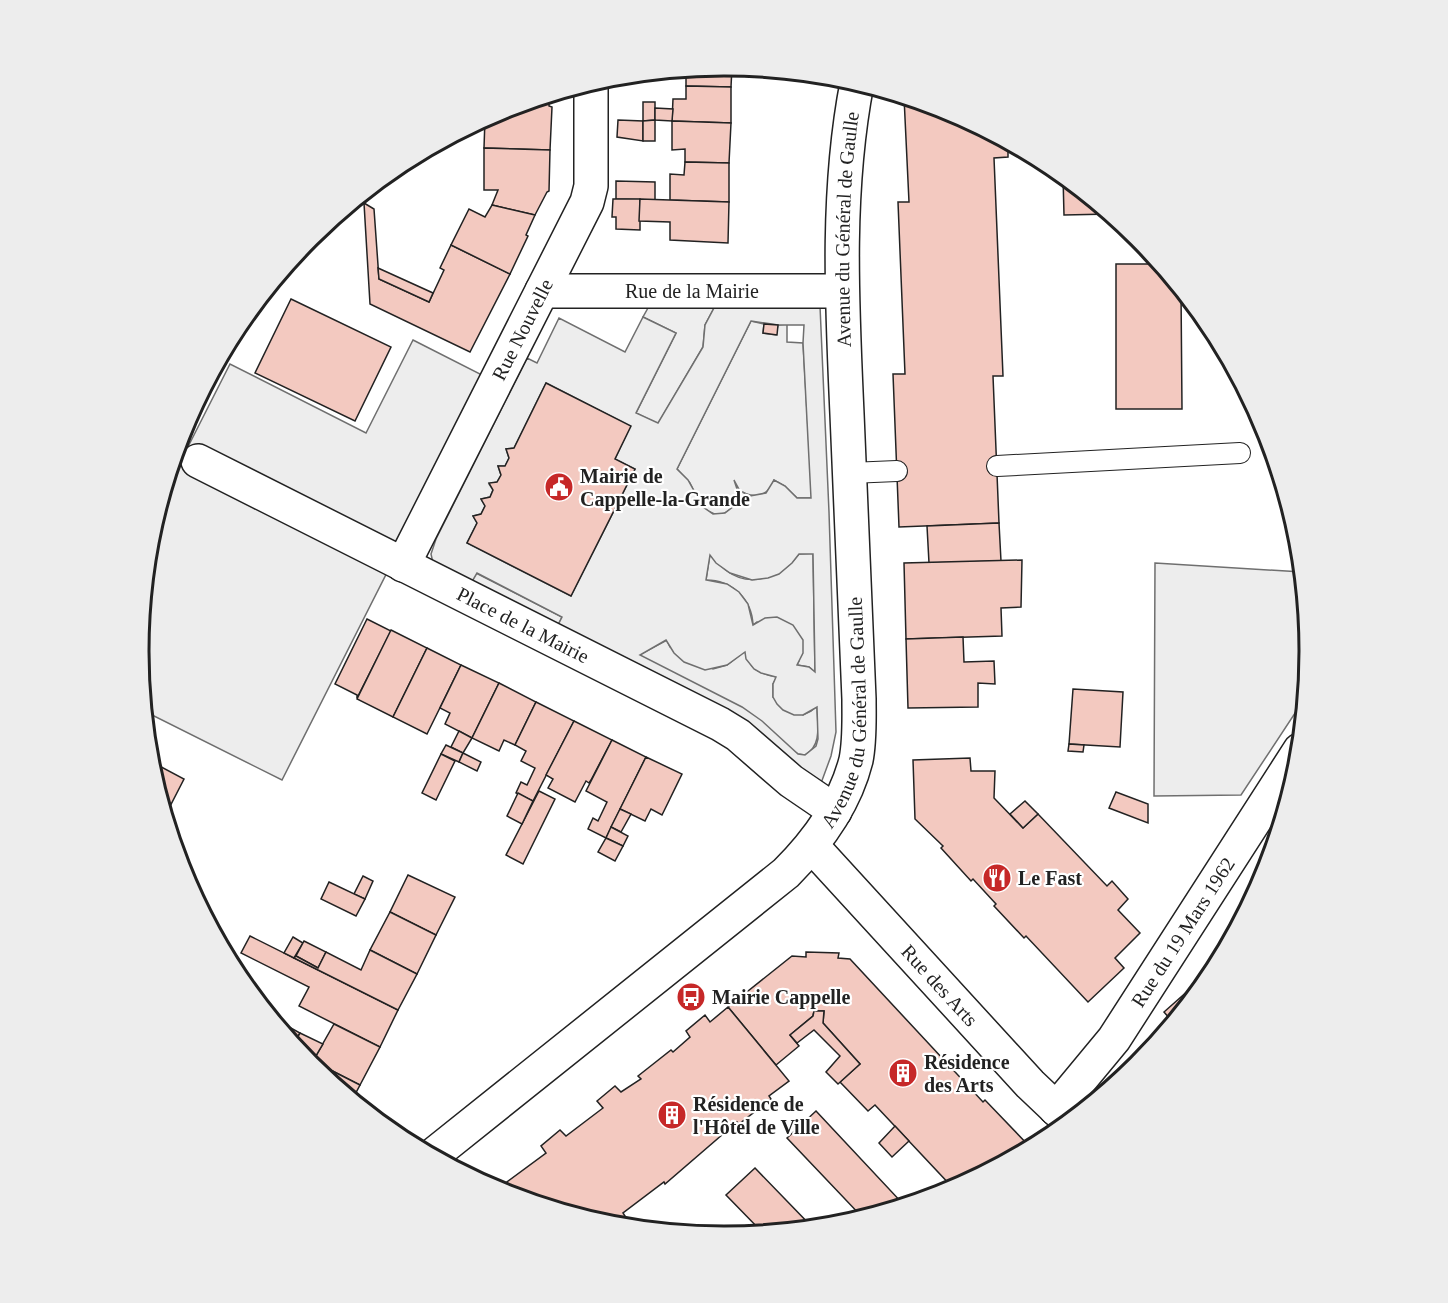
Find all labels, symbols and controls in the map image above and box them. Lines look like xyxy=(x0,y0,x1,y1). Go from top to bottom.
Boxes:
street label: Avenue du Général de Gaulle xyxy=(831,110,863,348)
street label: Rue Nouvelle xyxy=(488,275,557,384)
street label: Rue de la Mairie xyxy=(625,280,759,302)
place label: Mairie de Cappelle-la-Grande xyxy=(580,465,750,511)
public building icon: Mairie de Cappelle-la-Grande xyxy=(543,471,575,503)
street label: Place de la Mairie xyxy=(453,582,593,667)
street label: Avenue du Général de Gaulle xyxy=(816,596,870,832)
street label: Rue du 19 Mars 1962 xyxy=(1127,853,1239,1011)
restaurant icon: Le Fast xyxy=(981,862,1013,894)
place label: Le Fast xyxy=(1018,867,1082,889)
street label: Rue des Arts xyxy=(897,940,982,1031)
bus stop icon: Mairie Cappelle xyxy=(675,981,707,1013)
place label: Mairie Cappelle xyxy=(712,986,850,1009)
place label: Résidence des Arts xyxy=(924,1051,1010,1096)
building icon: Résidence des Arts xyxy=(887,1057,919,1089)
place label: Résidence de l'Hôtel de Ville xyxy=(693,1093,820,1138)
building icon: Résidence de l'Hôtel de Ville xyxy=(656,1099,688,1131)

